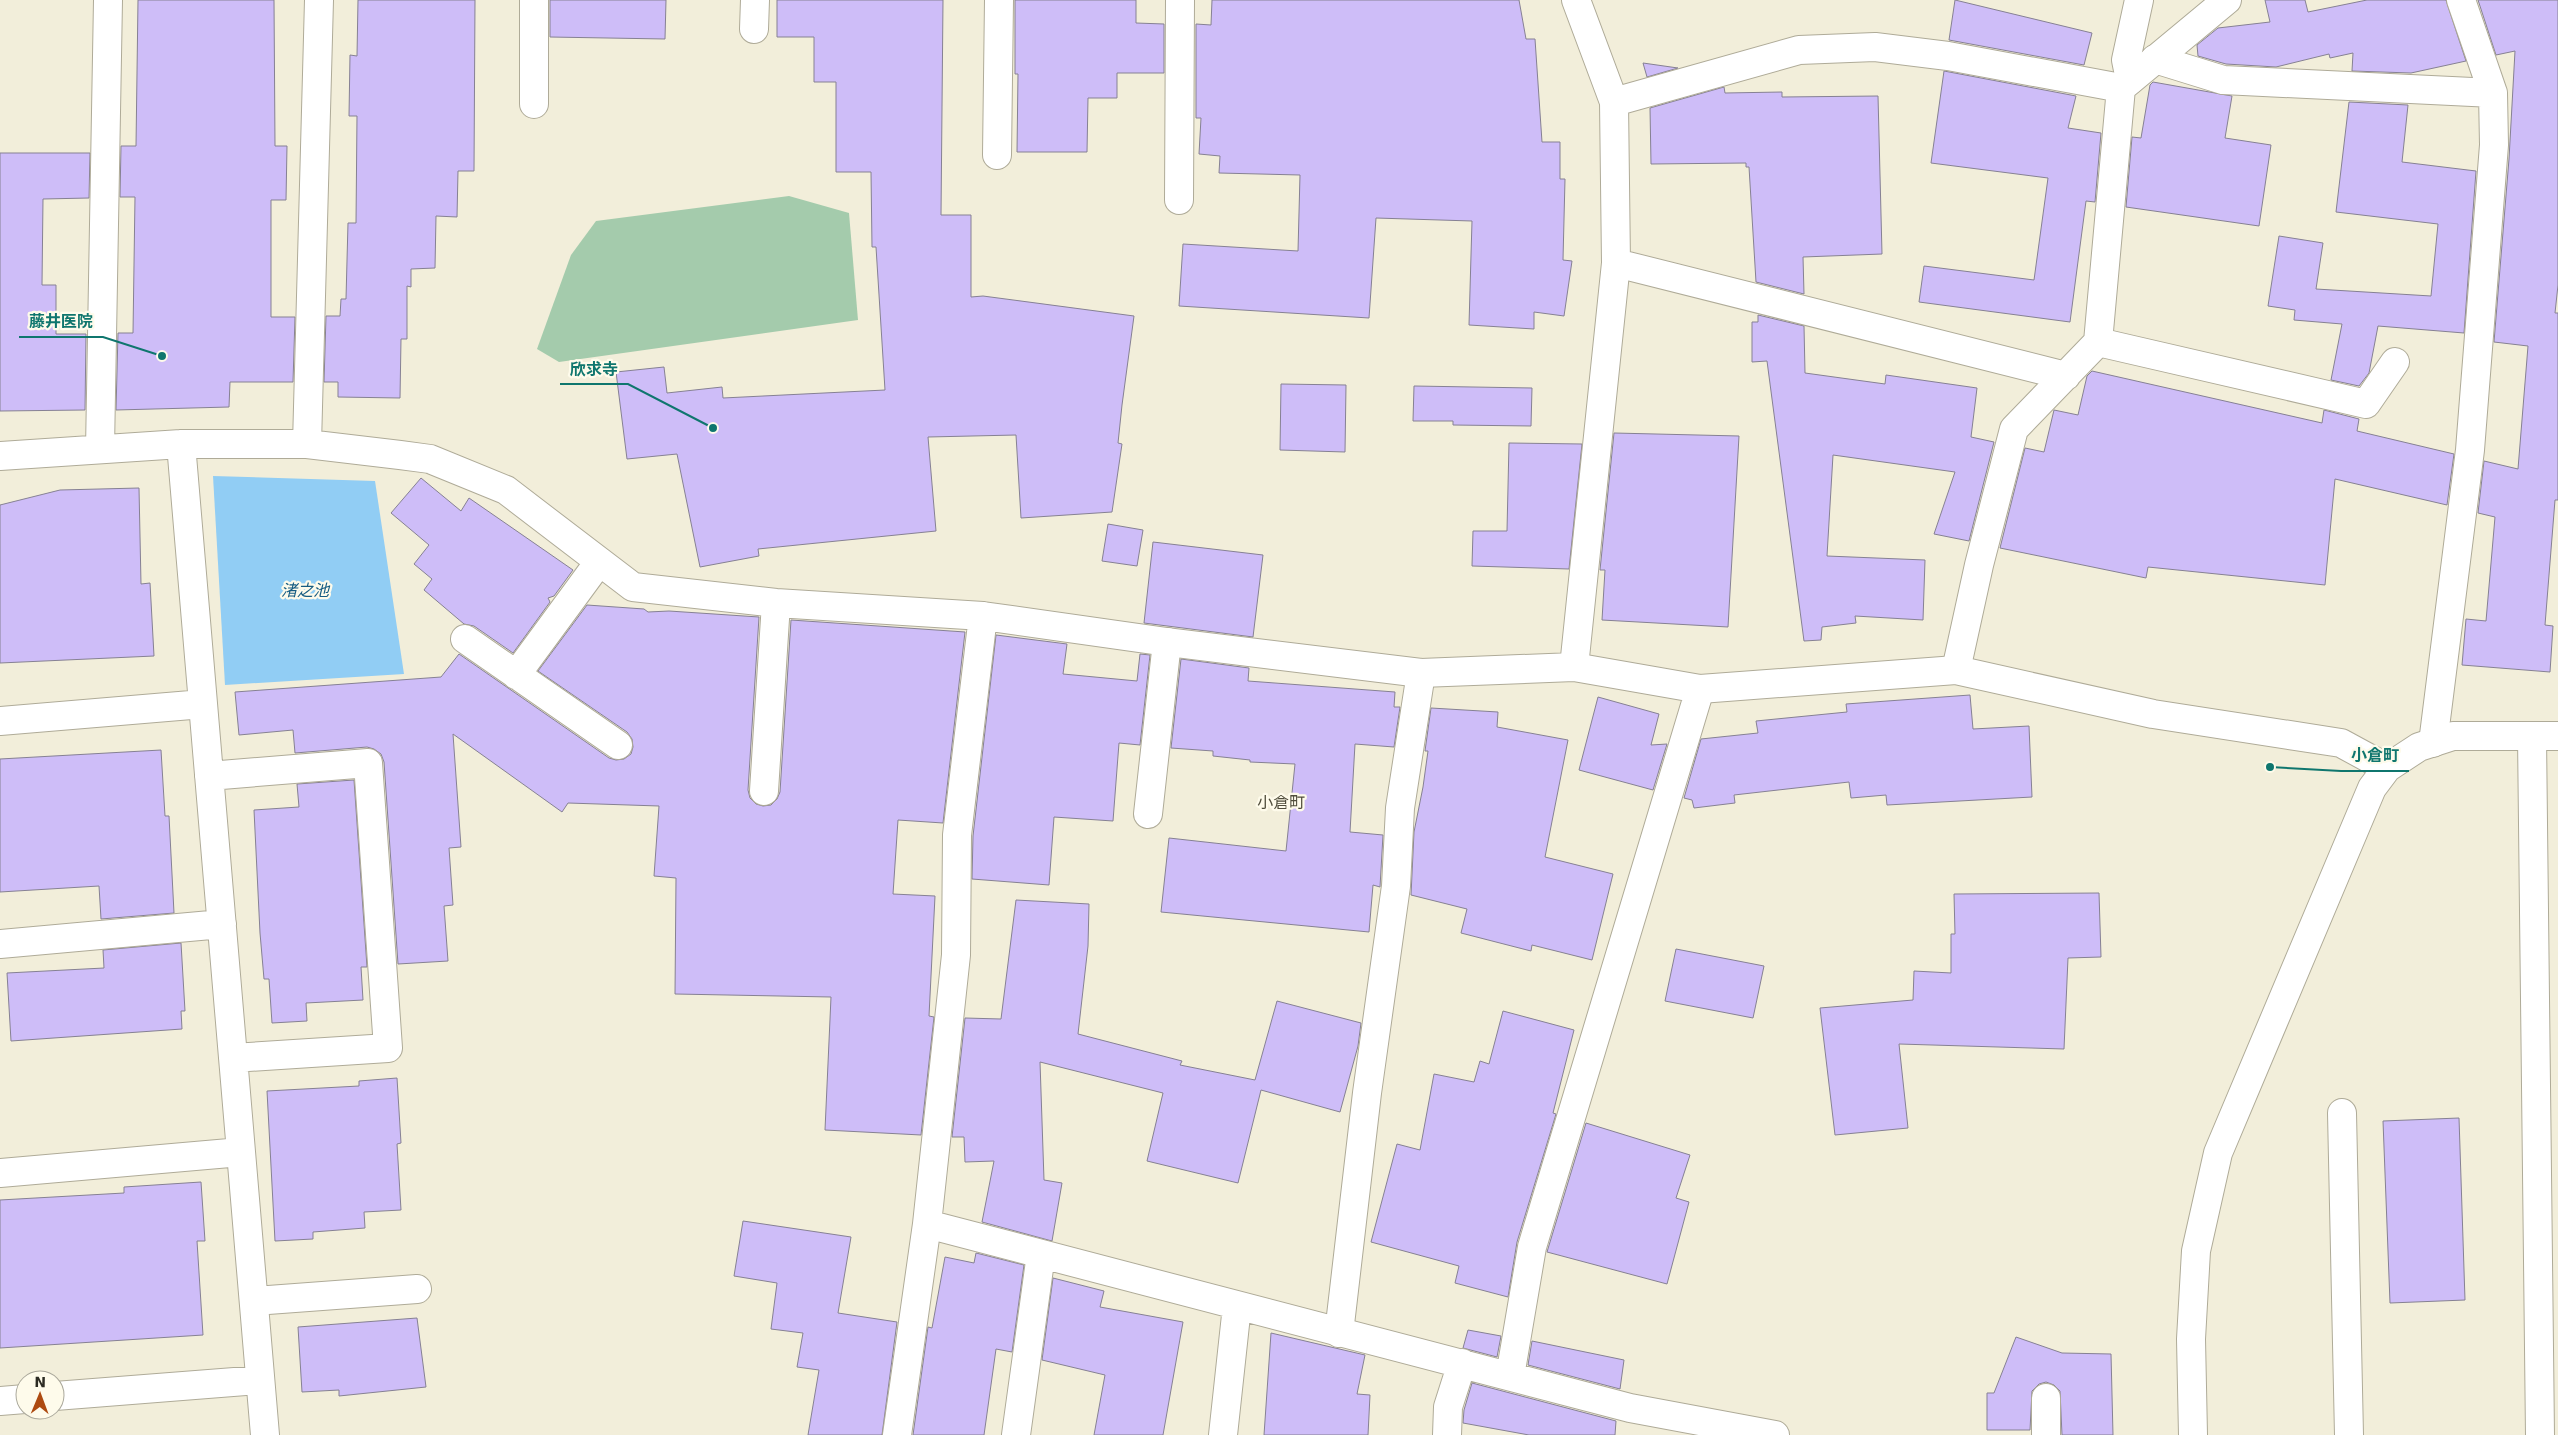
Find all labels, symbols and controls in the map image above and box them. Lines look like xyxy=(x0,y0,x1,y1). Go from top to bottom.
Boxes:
callout: 藤井医院 xyxy=(19,306,103,337)
text: 藤井医院 xyxy=(29,312,93,331)
callout: 欣求寺 xyxy=(560,353,628,384)
text: 欣求寺 xyxy=(570,360,618,379)
water label: 渚之池 xyxy=(281,581,331,600)
callout: 小倉町 xyxy=(2341,740,2409,771)
text: 小倉町 xyxy=(2351,746,2399,765)
district label: 小倉町 xyxy=(1257,793,1305,812)
north arrow xyxy=(15,1370,65,1420)
text: N xyxy=(34,1374,46,1390)

